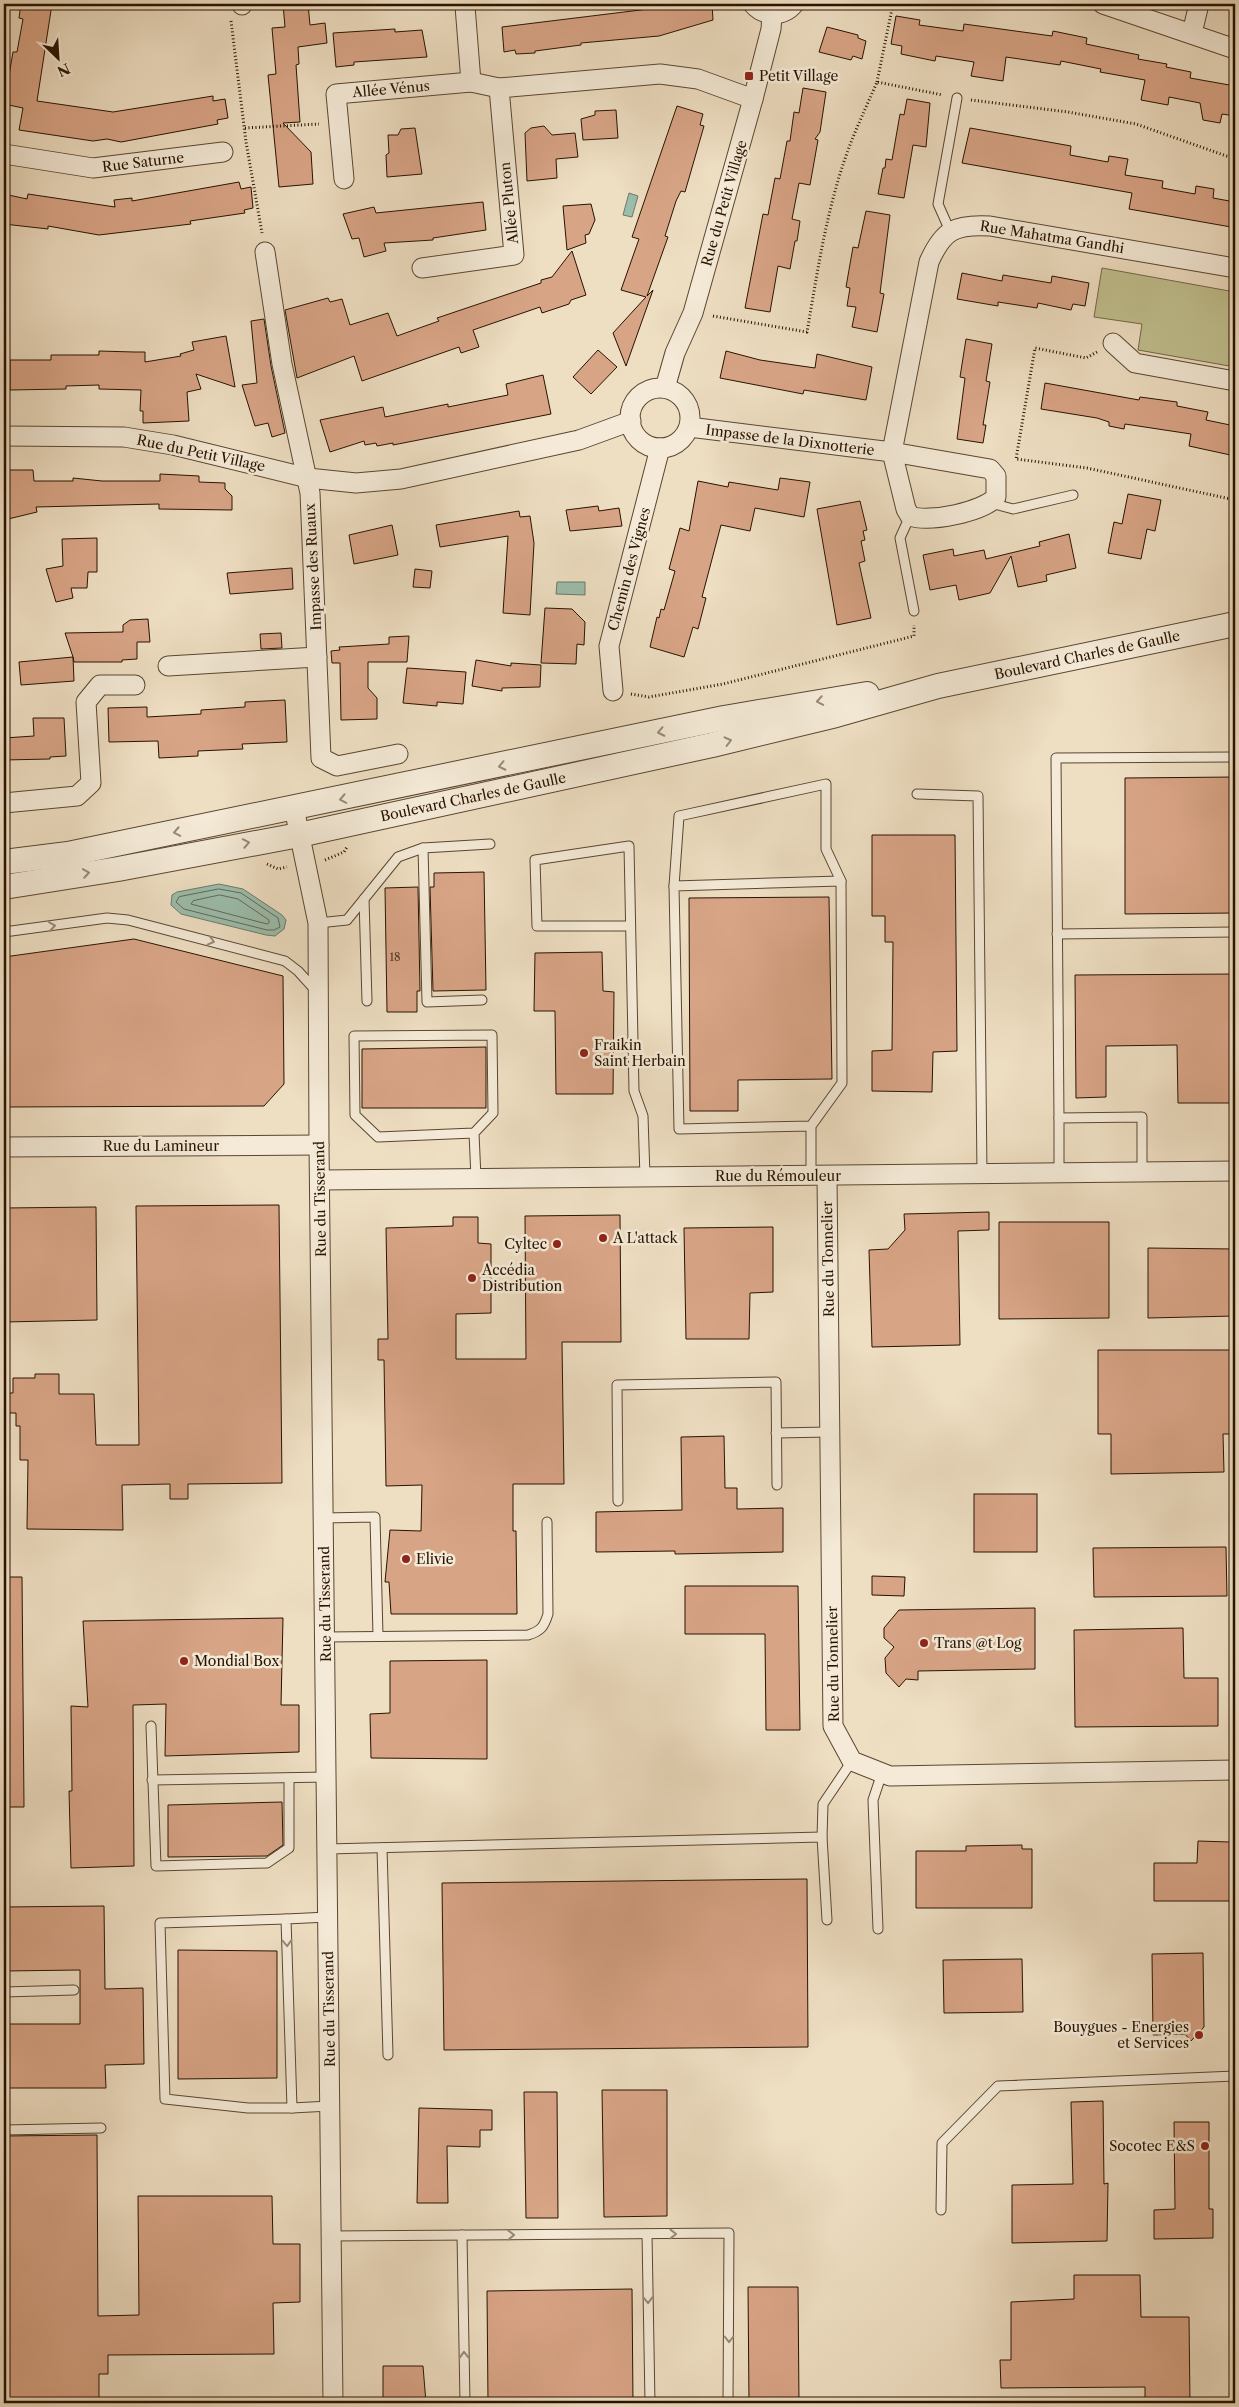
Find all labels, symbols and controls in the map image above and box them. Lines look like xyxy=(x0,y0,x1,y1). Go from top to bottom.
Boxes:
north arrow xyxy=(32,32,82,82)
text: N xyxy=(54,59,73,81)
place label: Petit Village xyxy=(759,67,838,85)
marker: Petit Village xyxy=(743,70,755,82)
street label: Allée Vénus xyxy=(350,77,431,101)
street label: Rue du Petit Village xyxy=(697,138,751,268)
street label: Rue Saturne xyxy=(101,148,185,176)
street label: Allée Pluton xyxy=(496,161,522,246)
street label: Rue Mahatma Gandhi xyxy=(979,217,1125,257)
street label: Impasse de la Dixnotterie xyxy=(704,421,876,459)
street label: Rue du Petit Village xyxy=(135,431,267,475)
street label: Impasse des Ruaux xyxy=(301,502,325,631)
street label: Chemin des Vignes xyxy=(604,505,654,633)
street label: Boulevard Charles de Gaulle xyxy=(992,626,1182,683)
one-way arrow xyxy=(816,695,825,705)
one-way arrow xyxy=(656,726,665,737)
one-way arrow xyxy=(724,736,733,747)
one-way arrow xyxy=(497,760,506,770)
street label: Boulevard Charles de Gaulle xyxy=(378,768,568,825)
one-way arrow xyxy=(338,793,347,803)
one-way arrow xyxy=(173,826,182,836)
one-way arrow xyxy=(242,838,250,849)
one-way arrow xyxy=(82,869,91,879)
one-way arrow xyxy=(48,921,56,931)
one-way arrow xyxy=(207,936,215,946)
house number: 18 xyxy=(389,950,401,964)
place label: Fraikin Saint Herbain xyxy=(594,1036,686,1070)
marker: Fraikin Saint Herbain xyxy=(578,1047,590,1059)
street label: Rue du Lamineur xyxy=(103,1137,219,1155)
street label: Rue du Tisserand xyxy=(310,1140,330,1257)
street label: Rue du Rémouleur xyxy=(715,1167,841,1185)
street label: Rue du Tonnelier xyxy=(818,1201,838,1317)
place label: A L'attack xyxy=(612,1229,679,1247)
marker: A L'attack xyxy=(597,1232,609,1244)
place label: Cyltec xyxy=(504,1235,547,1253)
marker: Cyltec xyxy=(551,1238,563,1250)
place label: Accédia Distribution xyxy=(481,1261,563,1295)
marker: Accédia Distribution xyxy=(466,1272,478,1284)
street label: Rue du Tisserand xyxy=(315,1545,335,1662)
place label: Elivie xyxy=(416,1550,454,1568)
marker: Elivie xyxy=(400,1553,412,1565)
street label: Rue du Tonnelier xyxy=(823,1606,843,1722)
place label: Trans @t Log xyxy=(934,1634,1022,1652)
marker: Trans @t Log xyxy=(918,1637,930,1649)
place label: Mondial Box xyxy=(194,1652,280,1670)
marker: Mondial Box xyxy=(178,1655,190,1667)
one-way arrow xyxy=(282,1940,292,1948)
street label: Rue du Tisserand xyxy=(319,1950,339,2067)
place label: Bouygues - Energies et Services xyxy=(1053,2018,1189,2052)
marker: Bouygues - Energies et Services xyxy=(1193,2029,1205,2041)
place label: Socotec E&S xyxy=(1109,2137,1195,2155)
marker: Socotec E&S xyxy=(1199,2140,1211,2152)
one-way arrow xyxy=(670,2229,677,2239)
one-way arrow xyxy=(507,2230,515,2240)
one-way arrow xyxy=(643,2296,654,2304)
one-way arrow xyxy=(724,2336,734,2344)
one-way arrow xyxy=(459,2350,469,2358)

